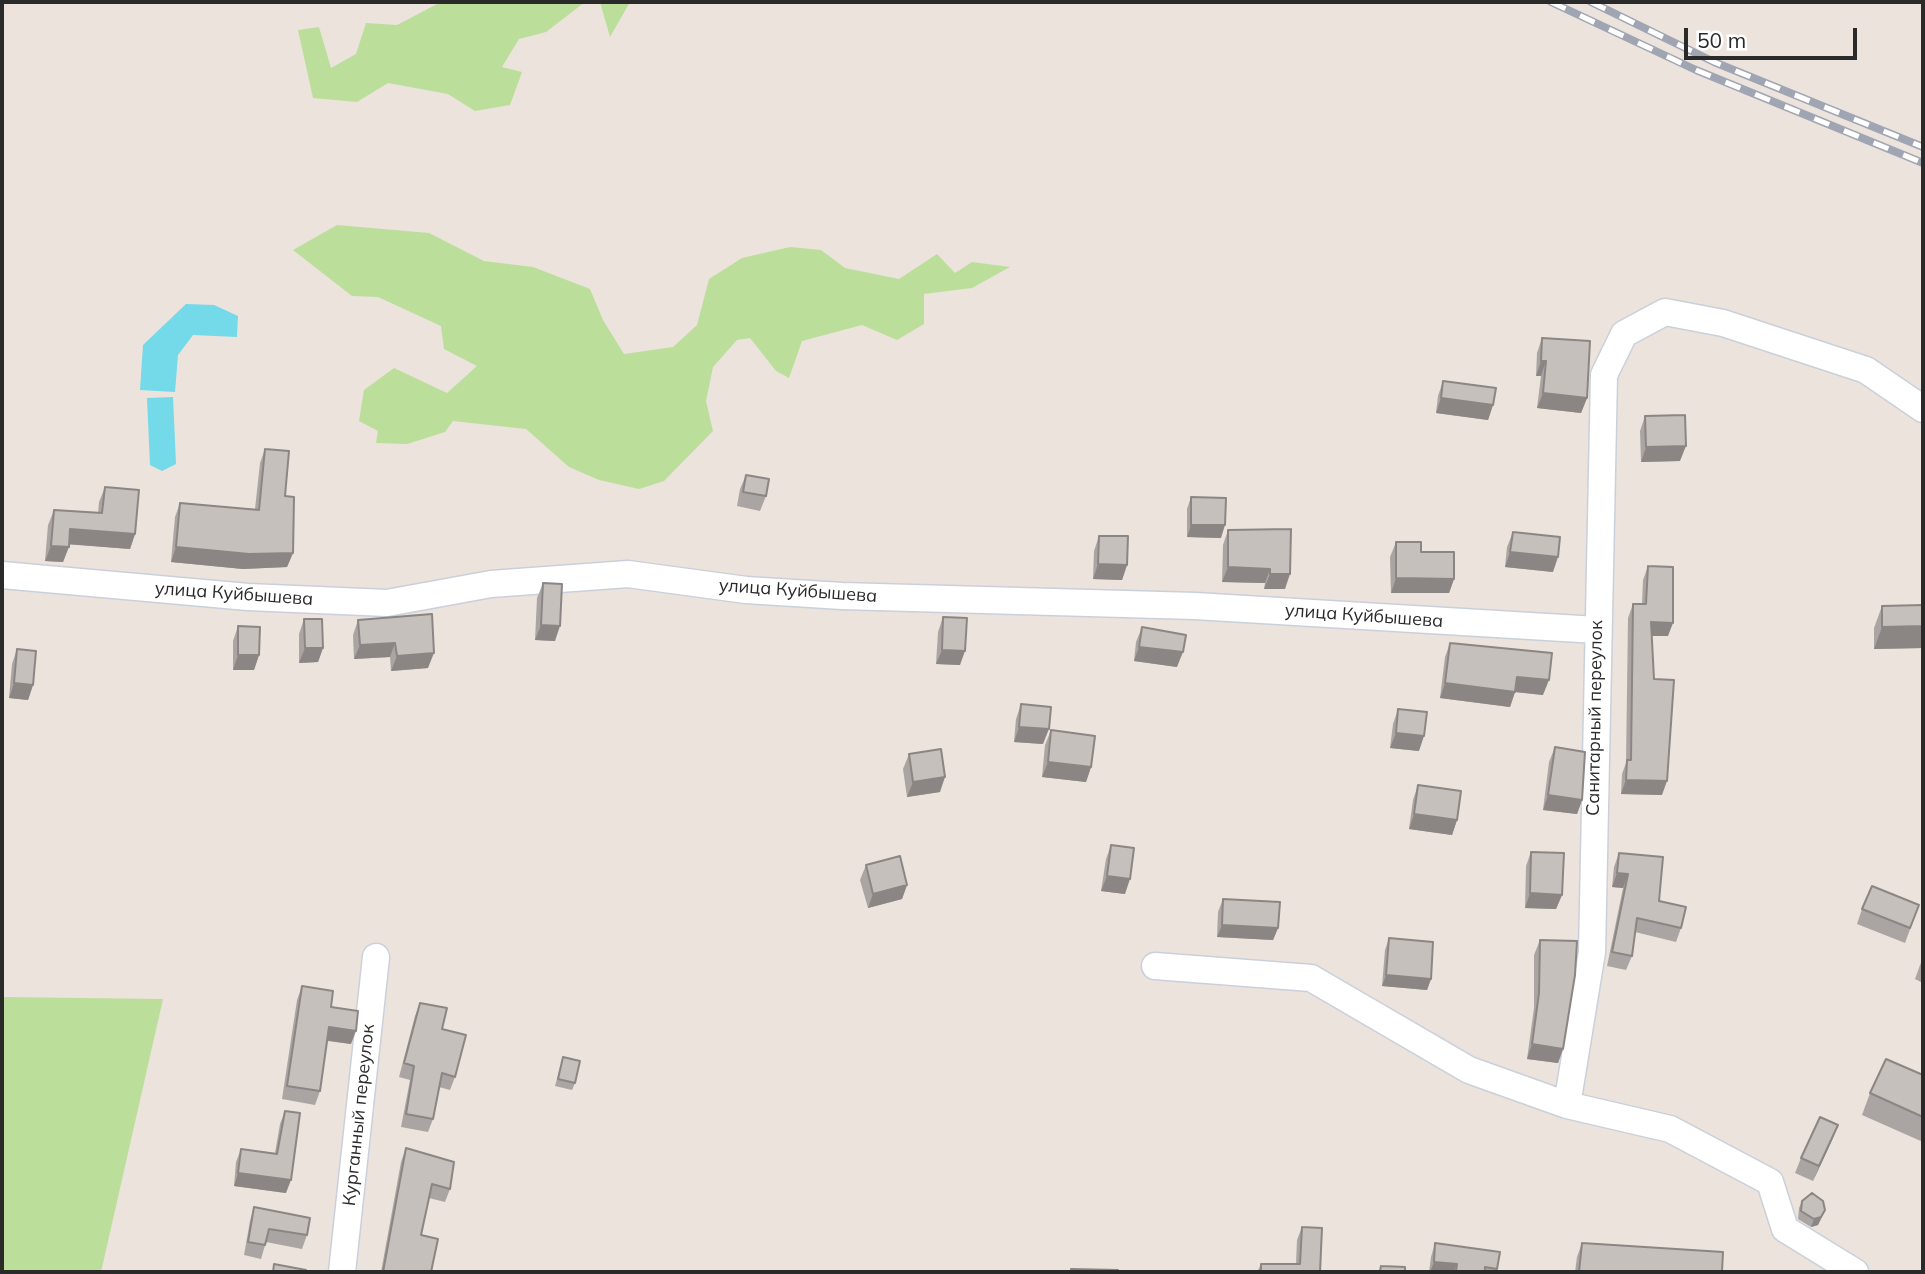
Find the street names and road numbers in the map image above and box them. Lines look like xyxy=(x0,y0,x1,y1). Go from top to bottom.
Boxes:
street label: улица Куйбышева xyxy=(718,575,878,607)
street label: улица Куйбышева xyxy=(154,578,314,610)
street label: улица Куйбышева xyxy=(1284,600,1444,632)
street label: Санитарный переулок xyxy=(1582,620,1608,816)
street label: Курганный переулок xyxy=(339,1023,379,1207)

